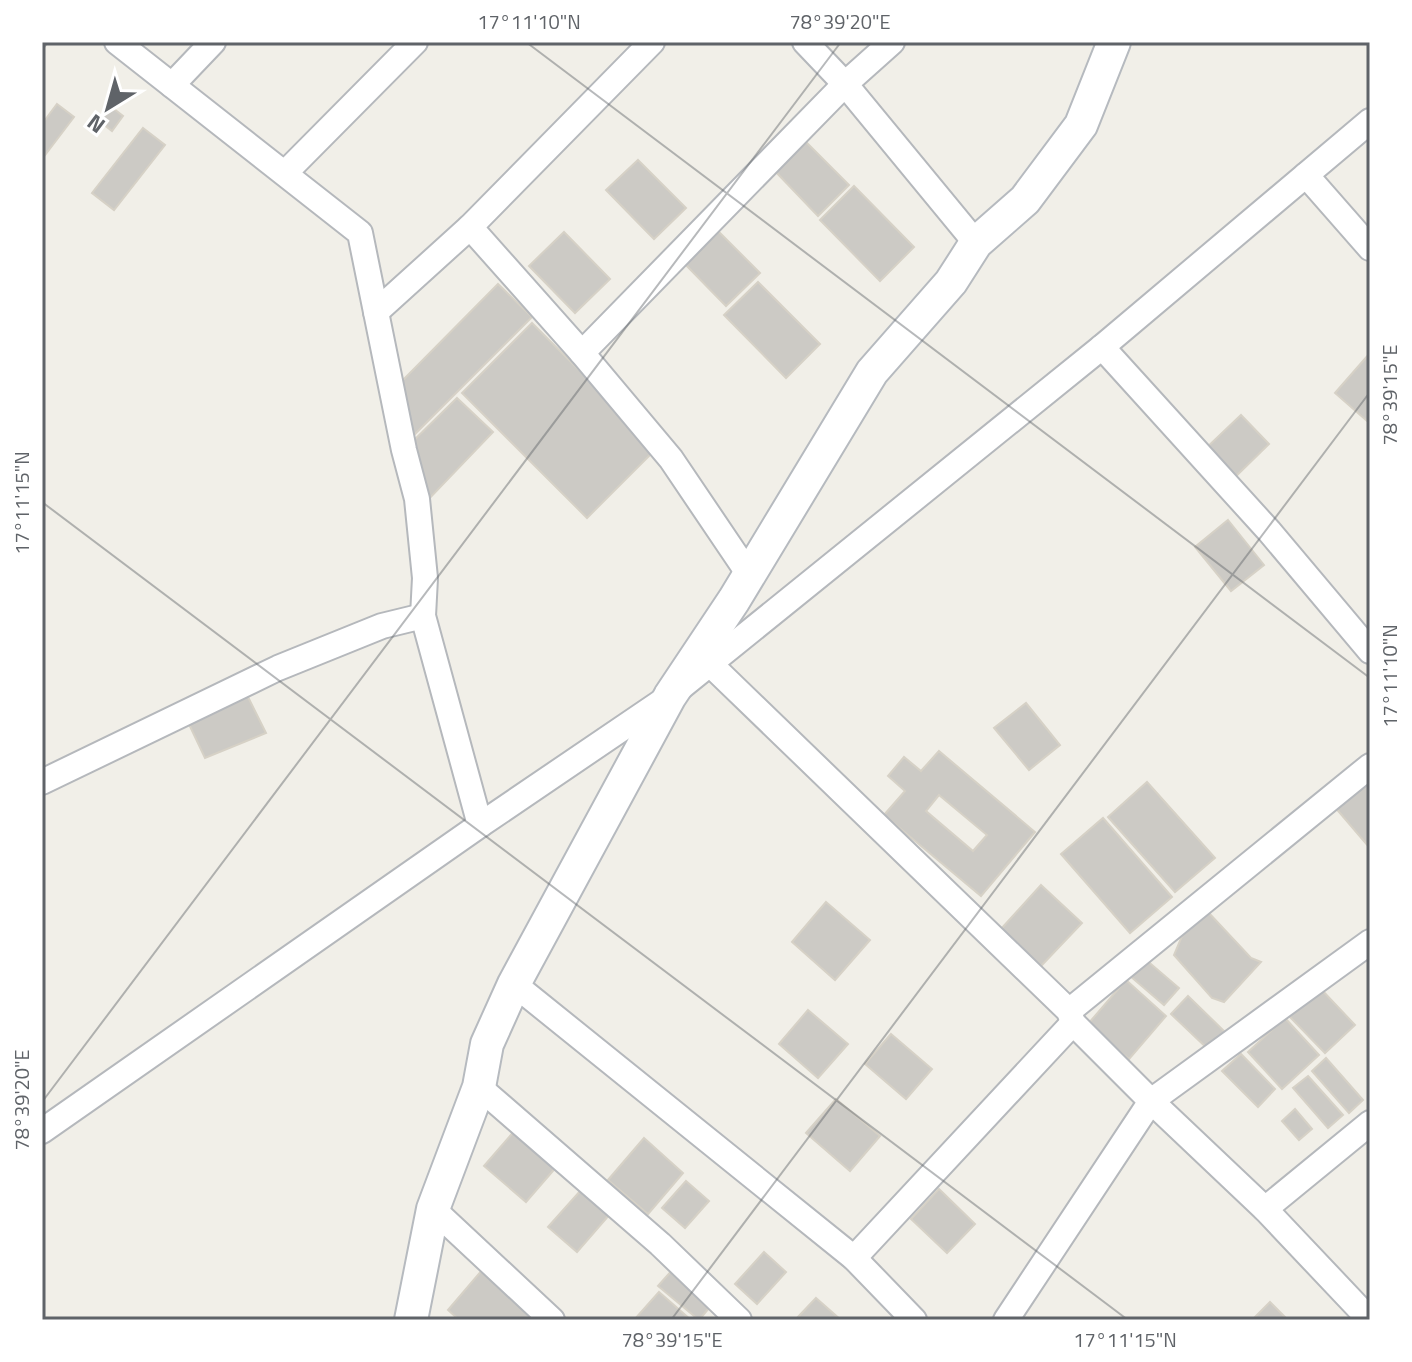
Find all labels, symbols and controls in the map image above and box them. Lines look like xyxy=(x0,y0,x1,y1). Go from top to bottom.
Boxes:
text: 17°11'10"N xyxy=(477,6,581,37)
text: 78°39'20"E xyxy=(789,6,891,37)
north arrow xyxy=(68,68,148,148)
text: N xyxy=(80,106,112,142)
text: 78°39'15"E xyxy=(1374,344,1405,446)
text: 17°11'15"N xyxy=(6,451,37,555)
text: 17°11'10"N xyxy=(1374,624,1405,728)
text: 78°39'20"E xyxy=(6,1049,37,1151)
text: 78°39'15"E xyxy=(621,1324,723,1355)
text: 17°11'15"N xyxy=(1073,1324,1177,1355)

